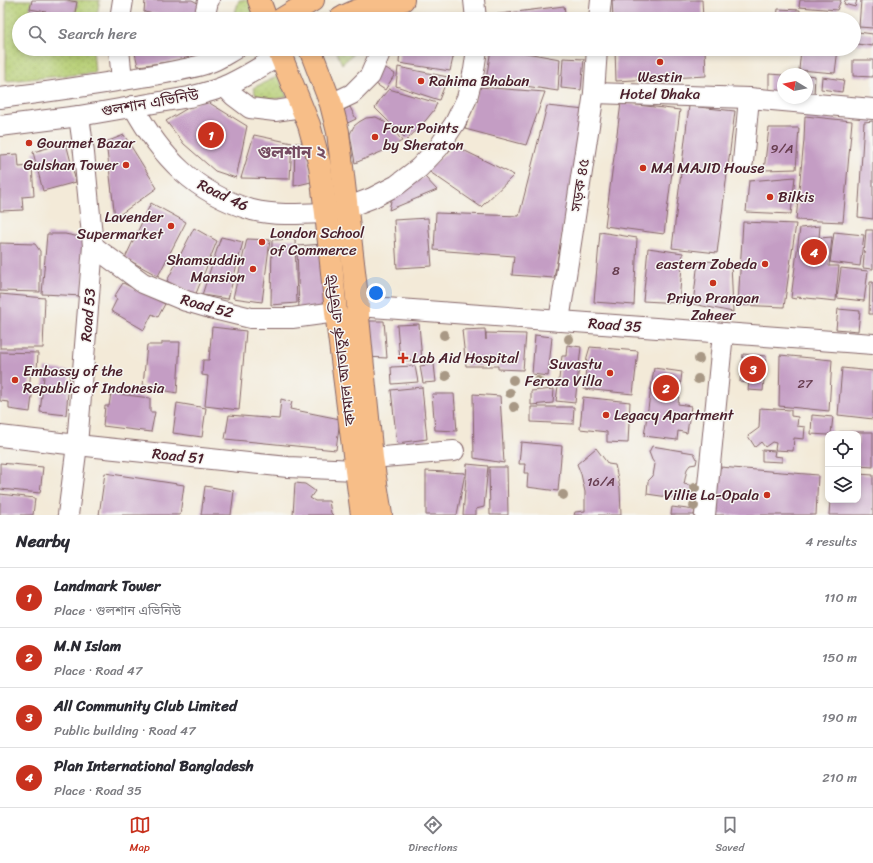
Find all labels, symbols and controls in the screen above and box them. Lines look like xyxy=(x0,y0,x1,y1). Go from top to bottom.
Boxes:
search box xyxy=(12,12,861,56)
text: Search here xyxy=(58,21,137,47)
icon: search xyxy=(26,23,48,45)
marker: Westin Hotel Dhaka xyxy=(655,57,665,67)
place label: Westin Hotel Dhaka xyxy=(620,64,701,107)
place label: Rahima Bhaban xyxy=(429,68,529,94)
north arrow xyxy=(777,68,813,104)
marker: Rahima Bhaban xyxy=(416,76,426,86)
street label: গুলশান এভিনিউ xyxy=(99,82,201,124)
place label: Four Points by Sheraton xyxy=(383,115,464,158)
pin: 1 xyxy=(198,120,224,150)
place label: Gourmet Bazar xyxy=(37,130,136,156)
marker: Four Points by Sheraton xyxy=(370,132,380,142)
district label: গুলশান ২ xyxy=(258,137,326,167)
house number: 9/A xyxy=(771,137,793,160)
marker: Gourmet Bazar xyxy=(24,138,34,148)
place label: Gulshan Tower xyxy=(23,152,119,178)
place label: MA MAJID House xyxy=(651,155,765,181)
street label: সড়ক ৪৫ xyxy=(563,156,597,215)
marker: Gulshan Tower xyxy=(121,160,131,170)
marker: MA MAJID House xyxy=(638,163,648,173)
street label: Road 46 xyxy=(193,171,253,219)
place label: Bilkis xyxy=(778,184,815,210)
marker: Bilkis xyxy=(765,192,775,202)
place label: Lavender Supermarket xyxy=(77,204,164,247)
place label: London School of Commerce xyxy=(270,220,365,263)
marker: Lavender Supermarket xyxy=(166,221,176,231)
marker: London School of Commerce xyxy=(257,237,267,247)
pin: 4 xyxy=(801,237,827,267)
place label: Shamsuddin Mansion xyxy=(166,247,245,290)
place label: eastern Zobeda xyxy=(656,251,757,277)
house number: 8 xyxy=(612,259,620,282)
marker: eastern Zobeda xyxy=(760,259,770,269)
marker: Shamsuddin Mansion xyxy=(248,264,258,274)
street label: কামাল আতাতুর্ক এভিনিউ xyxy=(319,273,363,428)
marker: Priyo Prangan Zaheer xyxy=(708,278,718,288)
your location xyxy=(366,283,386,303)
place label: Priyo Prangan Zaheer xyxy=(667,285,759,328)
street label: Road 52 xyxy=(178,286,237,326)
street label: Road 53 xyxy=(73,287,103,343)
street label: Road 35 xyxy=(587,310,643,340)
place label: Lab Aid Hospital xyxy=(412,345,520,371)
place label: Suvastu Feroza Villa xyxy=(525,351,602,394)
marker: Lab Aid Hospital xyxy=(397,352,409,364)
pin: 3 xyxy=(740,354,766,384)
place label: Embassy of the Republic of Indonesia xyxy=(23,358,165,401)
marker: Suvastu Feroza Villa xyxy=(605,368,615,378)
house number: 27 xyxy=(798,372,814,395)
pin: 2 xyxy=(653,373,679,403)
marker: Embassy of the Republic of Indonesia xyxy=(10,375,20,385)
place label: Legacy Apartment xyxy=(614,402,735,428)
marker: Legacy Apartment xyxy=(601,410,611,420)
map controls xyxy=(825,431,861,503)
button: locate xyxy=(825,431,861,467)
street label: Road 51 xyxy=(151,440,205,472)
button: layers xyxy=(825,467,861,503)
house number: 16/A xyxy=(587,470,615,493)
place label: Villie La-Opala xyxy=(664,482,759,508)
marker: Villie La-Opala xyxy=(762,490,772,500)
text: Nearby xyxy=(16,526,70,556)
text: 4 results xyxy=(805,530,857,553)
text: Landmark Tower xyxy=(54,573,160,599)
text: 1 xyxy=(26,586,32,609)
text: 110 m xyxy=(824,586,857,609)
text: Place · গুলশান এভিনিউ xyxy=(54,599,181,622)
text: M.N Islam xyxy=(54,633,121,659)
text: 2 xyxy=(25,646,33,669)
text: 150 m xyxy=(822,646,857,669)
text: Place · Road 47 xyxy=(54,659,142,682)
text: All Community Club Limited xyxy=(54,693,237,719)
text: 3 xyxy=(25,706,33,729)
text: 190 m xyxy=(822,706,857,729)
text: Public building · Road 47 xyxy=(54,719,196,742)
text: Plan International Bangladesh xyxy=(54,753,254,779)
text: 4 xyxy=(25,766,33,789)
text: 210 m xyxy=(822,766,857,789)
text: Place · Road 35 xyxy=(54,779,142,802)
tab: Map xyxy=(129,814,151,857)
tab: Directions xyxy=(408,814,458,857)
tab: Saved xyxy=(715,814,744,857)

